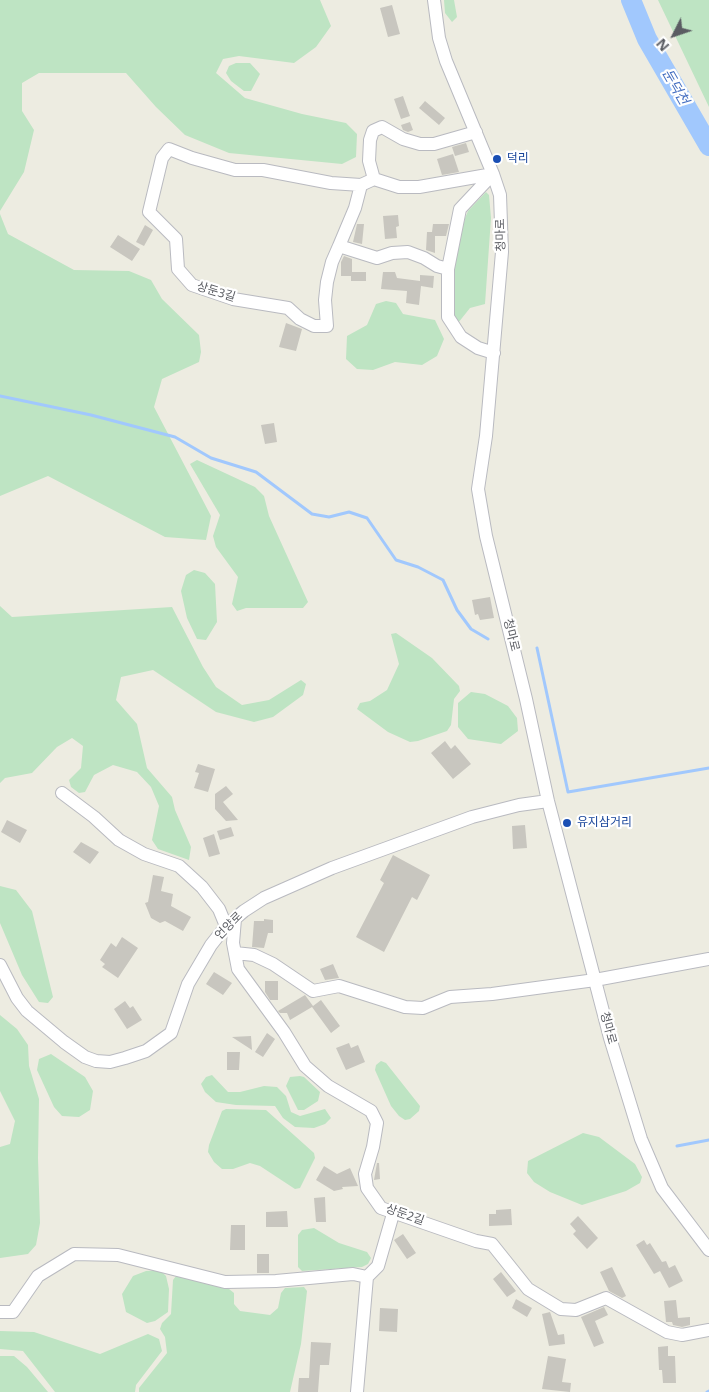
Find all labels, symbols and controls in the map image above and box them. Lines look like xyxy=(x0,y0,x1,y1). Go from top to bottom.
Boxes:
north arrow xyxy=(649,10,699,60)
text: N xyxy=(651,35,673,56)
water label: 둔덕천 xyxy=(658,66,692,108)
place label: 덕리 xyxy=(507,152,529,166)
marker: 덕리 xyxy=(491,153,503,165)
street label: 청마로 xyxy=(494,218,508,252)
street label: 상둔3길 xyxy=(195,279,237,305)
street label: 청마로 xyxy=(500,617,522,653)
place label: 유지삼거리 xyxy=(577,816,632,830)
marker: 유지삼거리 xyxy=(561,817,573,829)
street label: 언양로 xyxy=(212,909,246,943)
street label: 청마로 xyxy=(597,1010,619,1046)
street label: 상둔2길 xyxy=(384,1202,426,1228)

